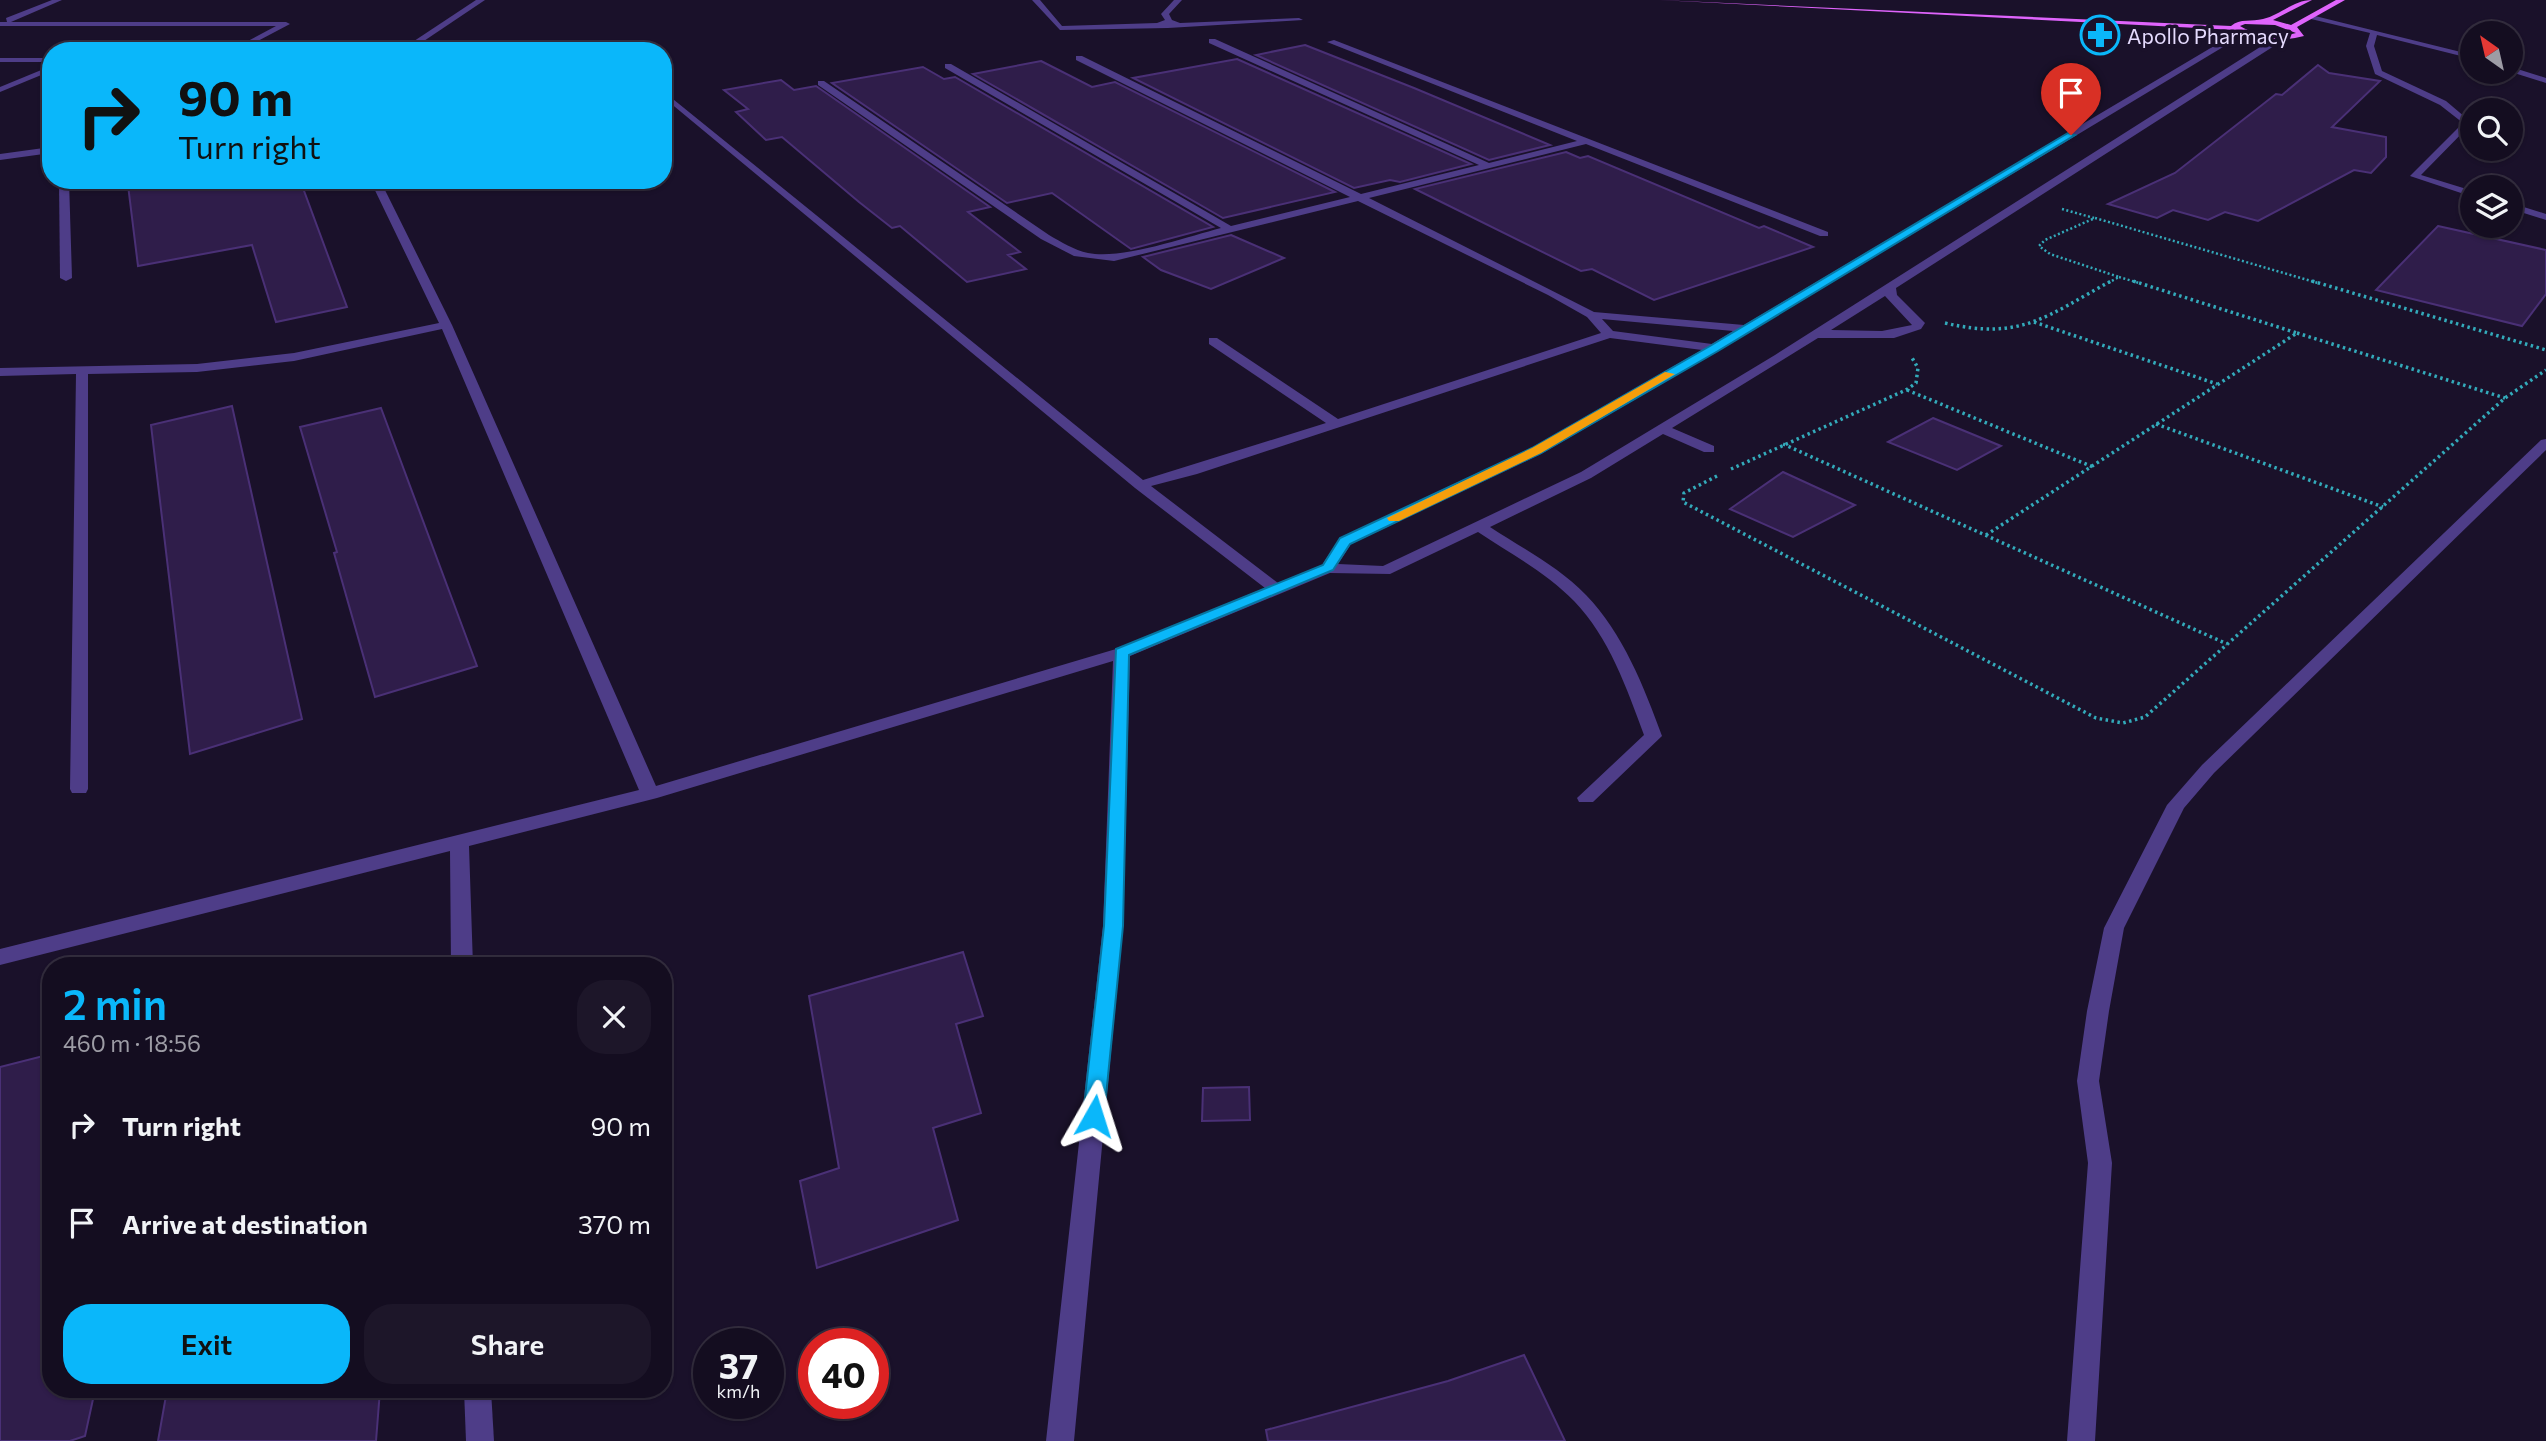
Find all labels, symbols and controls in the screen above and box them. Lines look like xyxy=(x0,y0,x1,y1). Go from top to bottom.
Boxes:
pharmacy icon: Apollo Pharmacy xyxy=(2079,14,2121,56)
north arrow xyxy=(2460,21,2524,84)
map controls xyxy=(2460,21,2523,238)
place label: Apollo Pharmacy xyxy=(2127,23,2289,48)
pin xyxy=(2041,63,2101,135)
text: 90 m xyxy=(178,66,293,126)
icon: right xyxy=(63,70,154,161)
icon: arrive xyxy=(2052,74,2090,112)
button: search xyxy=(2460,98,2523,161)
text: Turn right xyxy=(178,126,321,166)
button: layers xyxy=(2460,175,2523,238)
text: 2 min xyxy=(63,977,167,1029)
button: close xyxy=(577,980,651,1054)
text: 460 m · 18:56 xyxy=(63,1029,201,1057)
position arrow xyxy=(1057,1079,1131,1153)
icon: right xyxy=(63,1106,101,1144)
text: Turn right xyxy=(122,1110,241,1141)
text: 90 m xyxy=(591,1110,651,1141)
icon: arrive xyxy=(63,1204,101,1242)
text: Arrive at destination xyxy=(122,1208,368,1239)
text: 370 m xyxy=(578,1208,651,1239)
button: Exit xyxy=(63,1304,350,1384)
button: Share xyxy=(364,1304,651,1384)
speed limit sign: 40 xyxy=(798,1328,889,1419)
text: 37 xyxy=(719,1343,758,1386)
text: km/h xyxy=(717,1380,760,1402)

